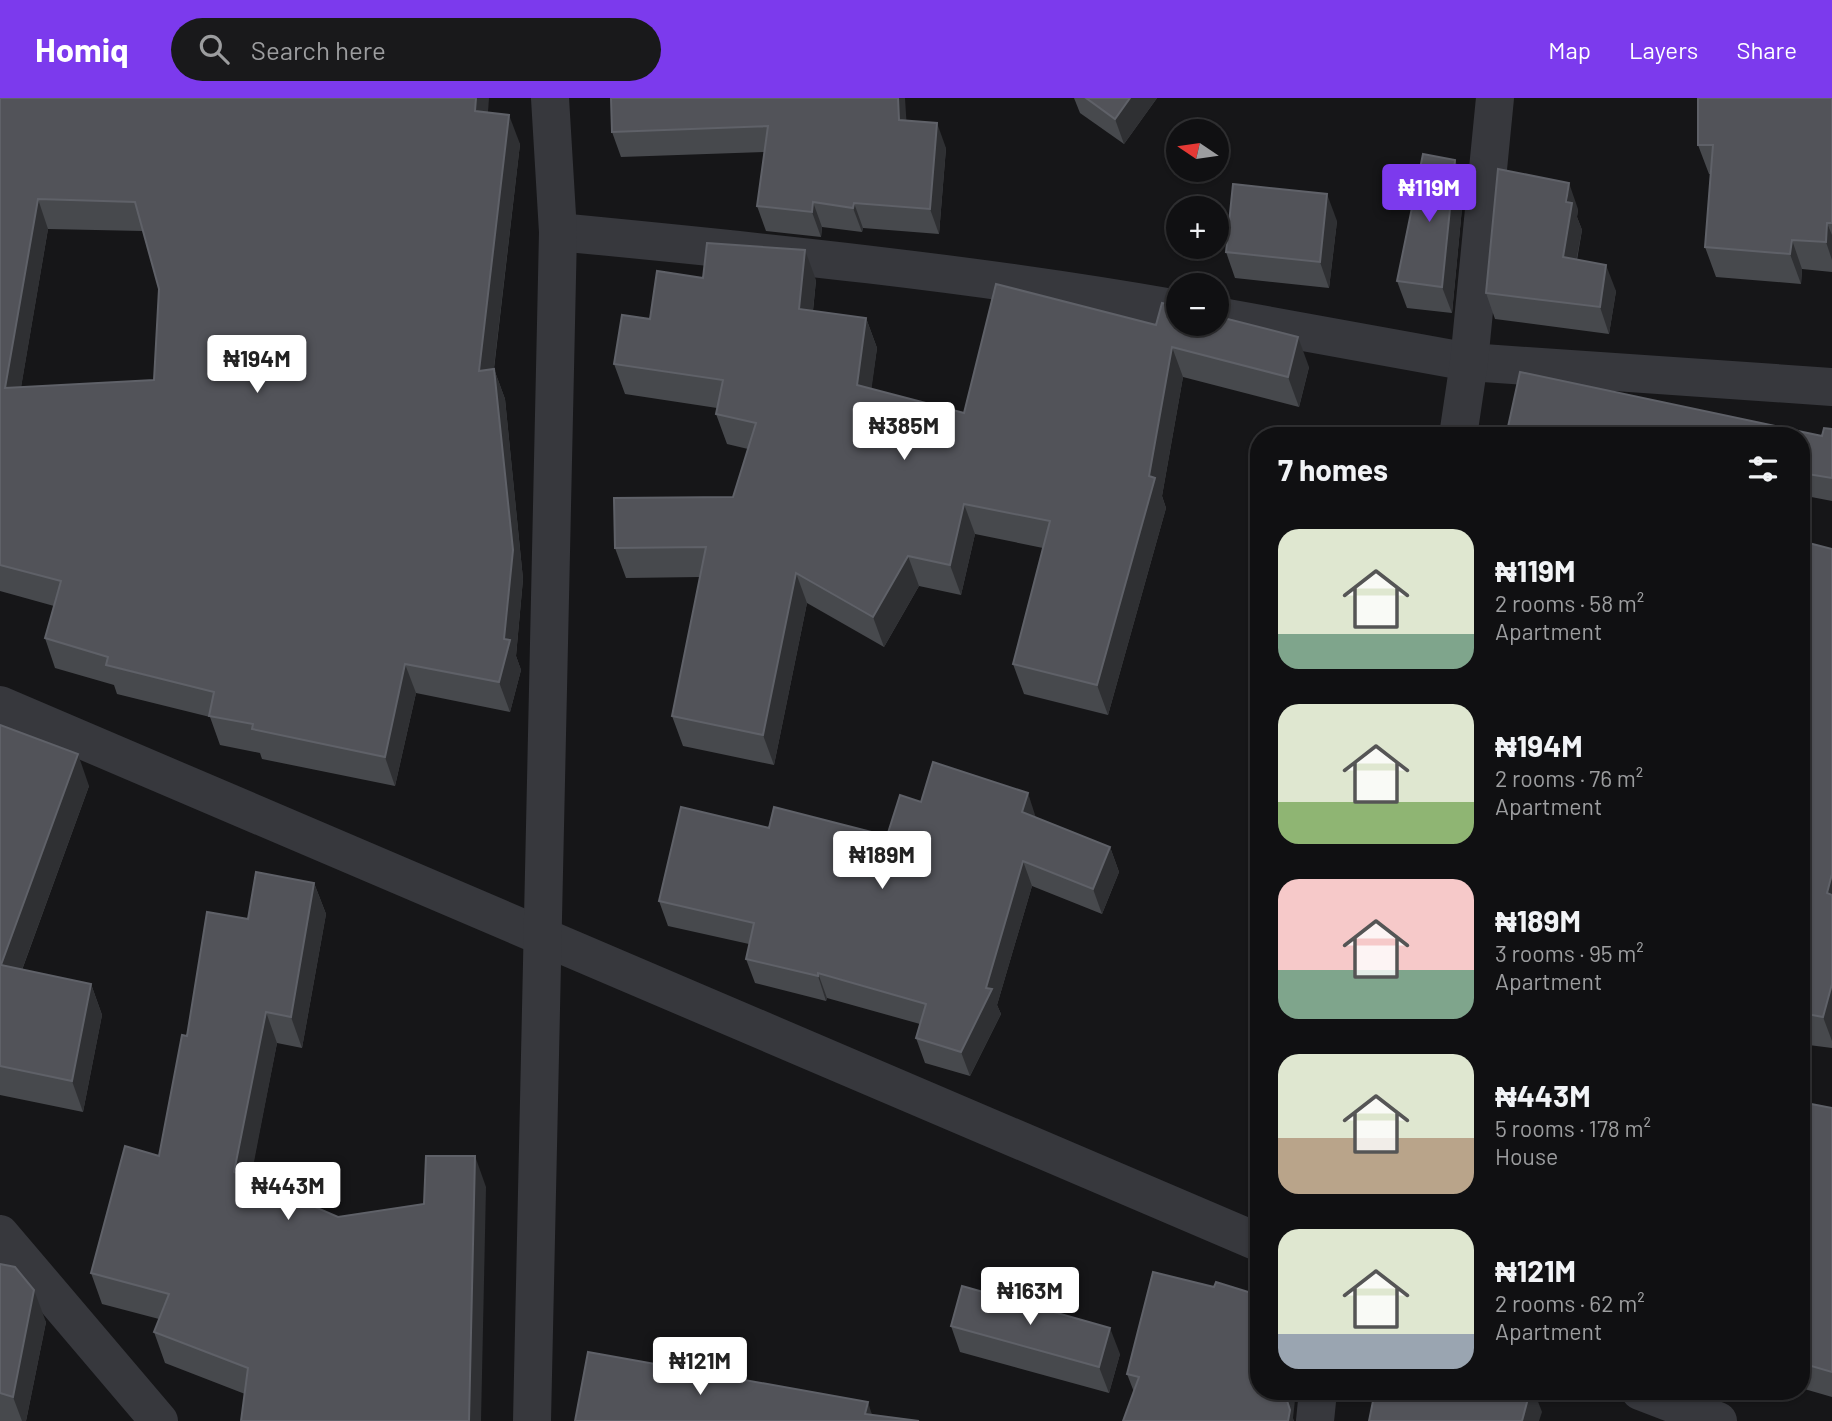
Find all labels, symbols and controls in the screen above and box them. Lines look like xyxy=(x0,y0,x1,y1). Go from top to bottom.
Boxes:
search box xyxy=(171,18,661,81)
text: Homiq xyxy=(35,29,129,69)
icon: search xyxy=(195,30,233,68)
text: Search here xyxy=(251,34,386,65)
text: Map xyxy=(1548,35,1591,64)
text: Layers xyxy=(1629,35,1698,64)
text: Share xyxy=(1736,35,1797,64)
north arrow xyxy=(1166,119,1228,182)
map controls xyxy=(1166,119,1229,336)
pin: ₦119M xyxy=(1380,164,1478,224)
text: ₦119M xyxy=(1398,173,1460,201)
button: + xyxy=(1166,196,1229,259)
button: − xyxy=(1166,273,1229,336)
pin: ₦194M xyxy=(208,336,306,395)
text: ₦194M xyxy=(223,344,291,372)
pin: ₦385M xyxy=(855,402,953,462)
text: ₦385M xyxy=(869,411,939,439)
icon: filters xyxy=(1744,450,1782,488)
text: 7 homes xyxy=(1278,451,1388,487)
text: ₦119M xyxy=(1495,552,1576,588)
icon: home xyxy=(1334,557,1418,641)
text: 2 rooms · 58 m² xyxy=(1495,589,1644,617)
text: Apartment xyxy=(1495,617,1602,645)
text: ₦194M xyxy=(1495,727,1583,763)
icon: home xyxy=(1334,732,1418,816)
text: 2 rooms · 76 m² xyxy=(1495,764,1643,792)
text: Apartment xyxy=(1495,792,1602,820)
pin: ₦189M xyxy=(833,832,931,891)
text: ₦189M xyxy=(849,840,915,868)
text: ₦189M xyxy=(1495,902,1581,938)
icon: home xyxy=(1334,907,1418,991)
text: 3 rooms · 95 m² xyxy=(1495,939,1644,967)
text: Apartment xyxy=(1495,967,1602,995)
text: ₦443M xyxy=(1495,1077,1591,1113)
icon: home xyxy=(1334,1082,1418,1166)
text: 5 rooms · 178 m² xyxy=(1495,1114,1651,1142)
text: House xyxy=(1495,1142,1558,1170)
pin: ₦443M xyxy=(239,1162,337,1222)
text: ₦443M xyxy=(251,1171,325,1199)
text: ₦121M xyxy=(1495,1252,1576,1288)
icon: home xyxy=(1334,1257,1418,1341)
pin: ₦163M xyxy=(981,1268,1079,1327)
text: ₦163M xyxy=(997,1276,1063,1304)
text: 2 rooms · 62 m² xyxy=(1495,1289,1645,1317)
text: Apartment xyxy=(1495,1317,1602,1345)
pin: ₦121M xyxy=(651,1338,749,1397)
text: ₦121M xyxy=(669,1346,731,1374)

